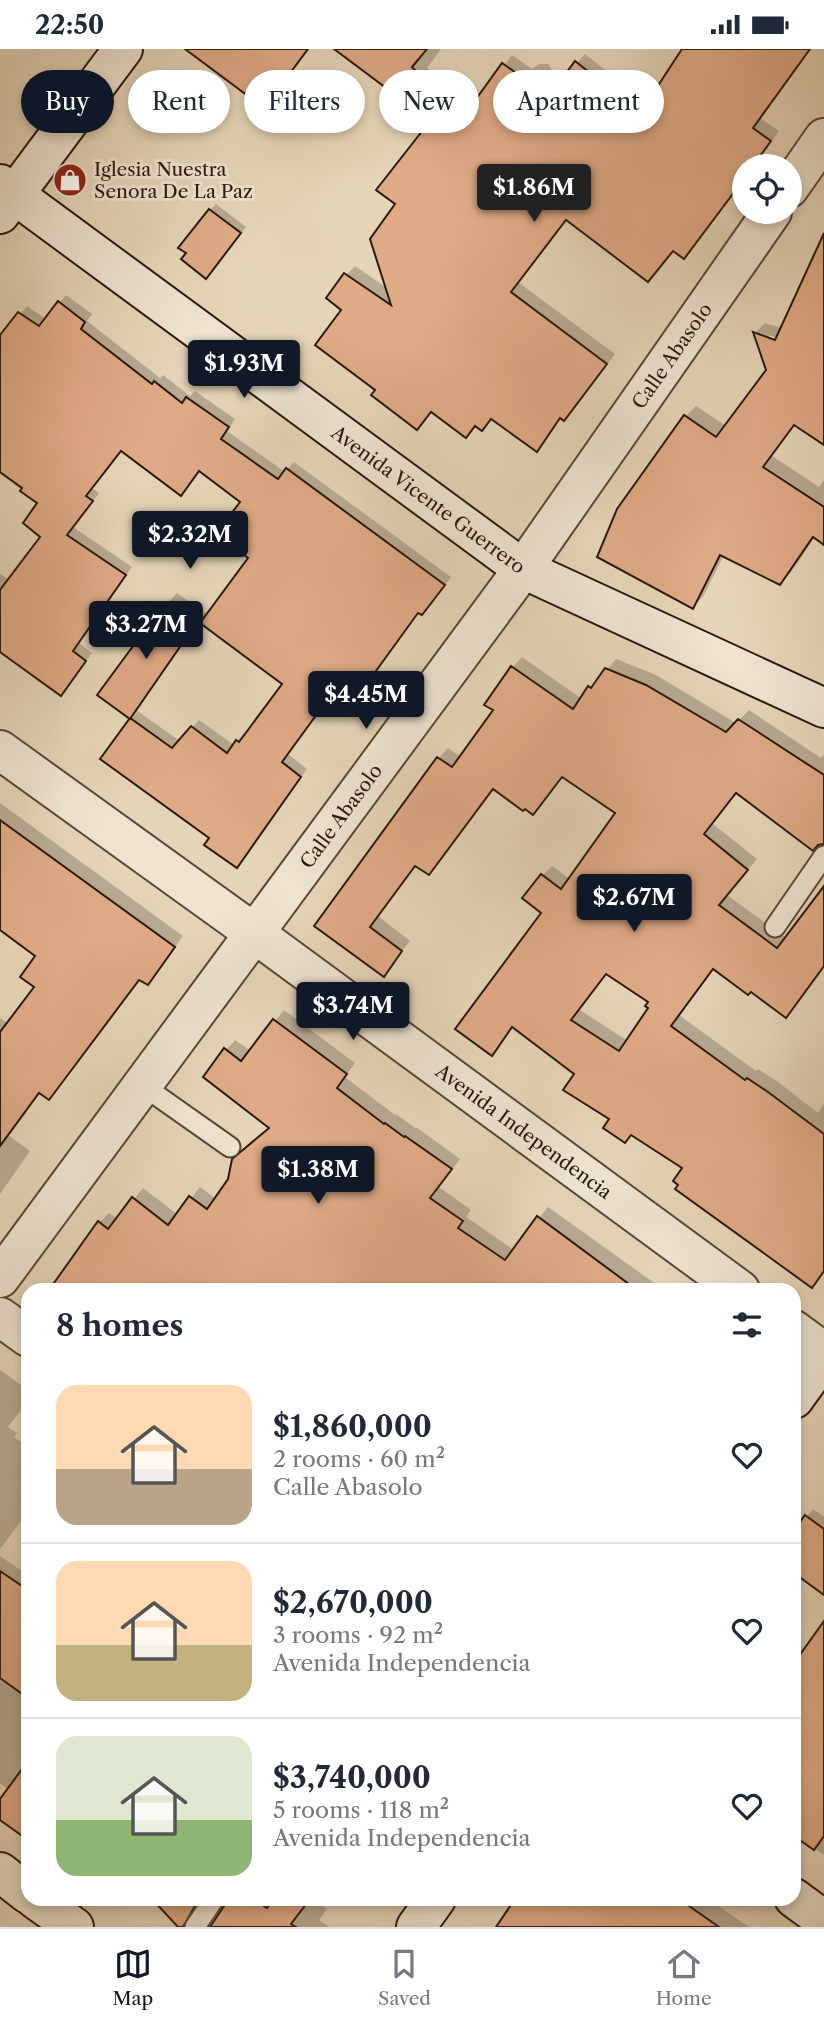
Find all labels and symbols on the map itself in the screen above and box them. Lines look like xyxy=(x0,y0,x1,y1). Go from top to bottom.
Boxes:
place label: Iglesia Nuestra Senora De La Paz xyxy=(94,158,253,203)
shop icon: Iglesia Nuestra Senora De La Paz xyxy=(51,161,89,199)
pin: $1.86M xyxy=(477,165,591,224)
street label: Calle Abasolo xyxy=(627,299,717,413)
pin: $1.93M xyxy=(187,341,301,400)
street label: Avenida Vicente Guerrero xyxy=(326,420,529,579)
pin: $2.32M xyxy=(133,511,247,571)
pin: $3.27M xyxy=(89,601,203,661)
pin: $4.45M xyxy=(309,671,423,731)
street label: Calle Abasolo xyxy=(295,760,387,873)
pin: $2.67M xyxy=(577,875,691,934)
pin: $3.74M xyxy=(296,983,410,1042)
street label: Avenida Independencia xyxy=(430,1059,616,1204)
pin: $1.38M xyxy=(261,1147,375,1206)

